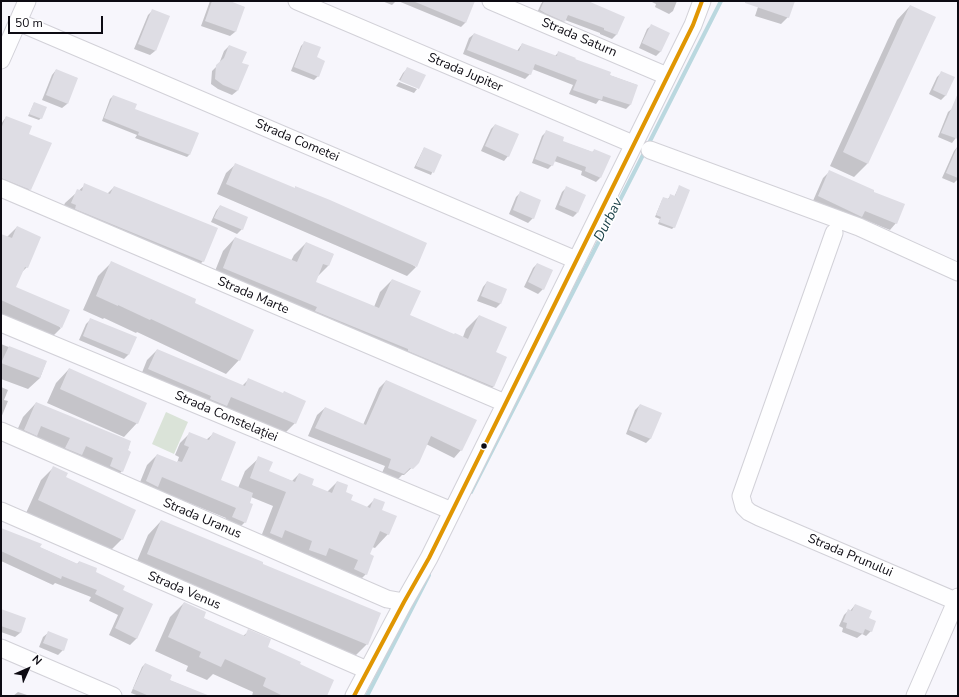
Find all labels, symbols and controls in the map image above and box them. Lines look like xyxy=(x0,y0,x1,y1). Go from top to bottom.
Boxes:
scale bar xyxy=(10,8,105,34)
text: 50 m xyxy=(15,15,43,31)
street label: Strada Saturn xyxy=(539,15,619,61)
street label: Strada Jupiter xyxy=(425,50,505,96)
street label: Strada Cometei xyxy=(253,116,341,166)
water label: Durbav xyxy=(591,196,627,244)
street label: Strada Marte xyxy=(215,274,291,318)
street label: Strada Constelației xyxy=(172,388,280,446)
unlabelled marker xyxy=(479,441,489,451)
street label: Strada Uranus xyxy=(160,495,244,543)
street label: Strada Prunului xyxy=(805,531,895,581)
street label: Strada Venus xyxy=(145,569,223,613)
north arrow xyxy=(8,649,48,689)
text: N xyxy=(29,652,45,668)

